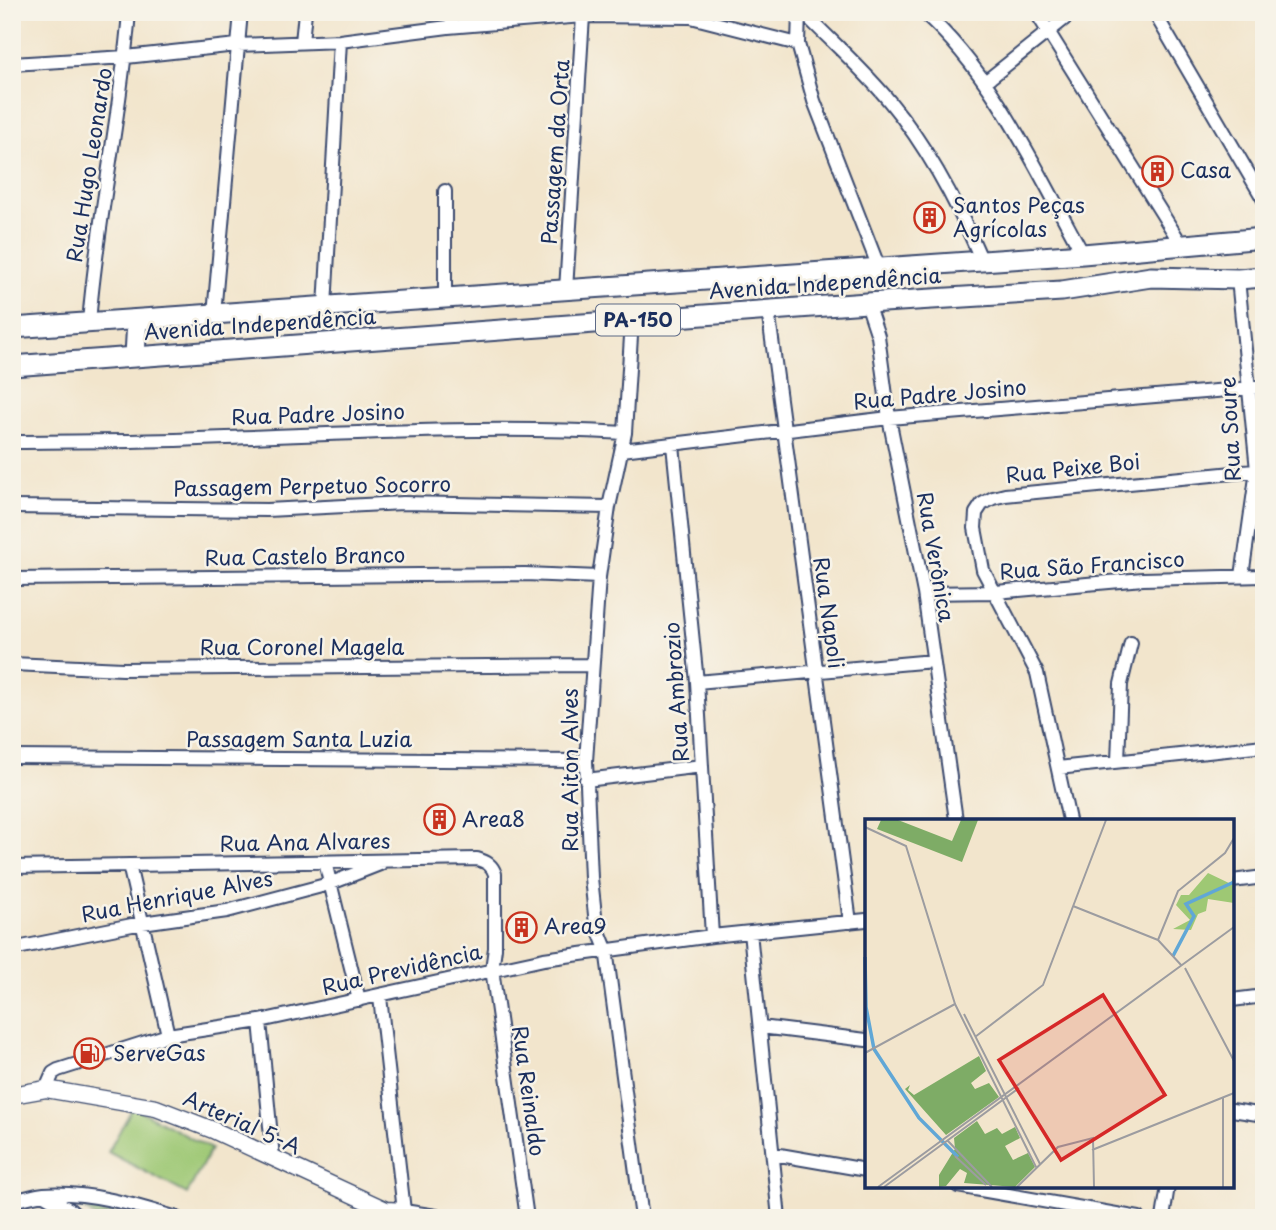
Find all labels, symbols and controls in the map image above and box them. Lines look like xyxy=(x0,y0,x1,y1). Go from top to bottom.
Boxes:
street label: Passagem da Orta xyxy=(532,58,576,246)
street label: Rua Hugo Leonardo xyxy=(57,65,119,264)
place label: Casa xyxy=(1180,153,1232,185)
building icon: Casa xyxy=(1140,154,1174,188)
place label: Santos Peças Agrícolas xyxy=(953,188,1085,244)
building icon: Santos Peças Agrícolas xyxy=(913,201,947,235)
street label: Avenida Independência xyxy=(708,258,942,306)
street label: Avenida Independência xyxy=(143,299,377,347)
road number: PA-150 xyxy=(596,304,680,336)
street label: Rua Padre Josino xyxy=(852,369,1028,417)
street label: Rua Soure xyxy=(1210,376,1248,482)
street label: Rua Padre Josino xyxy=(231,394,405,432)
street label: Rua Peixe Boi xyxy=(1004,444,1142,490)
street label: Passagem Perpetuo Socorro xyxy=(173,467,451,503)
street label: Rua Verônica xyxy=(910,489,964,625)
street label: Rua Castelo Branco xyxy=(204,537,406,573)
street label: Rua São Francisco xyxy=(998,542,1186,586)
street label: Rua Napoli xyxy=(806,555,854,671)
street label: Rua Ambrozio xyxy=(654,621,696,763)
street label: Rua Coronel Magela xyxy=(200,630,404,662)
street label: Rua Aiton Alves xyxy=(553,688,585,852)
street label: Passagem Santa Luzia xyxy=(186,722,412,754)
place label: Area8 xyxy=(462,802,525,834)
building icon: Area8 xyxy=(422,803,456,837)
inset map xyxy=(865,819,1234,1188)
street label: Rua Ana Alvares xyxy=(219,824,391,858)
street label: Rua Henrique Alves xyxy=(78,861,275,929)
place label: Area9 xyxy=(544,909,607,941)
building icon: Area9 xyxy=(504,910,538,944)
street label: Rua Previdência xyxy=(318,934,486,1002)
street label: Rua Reinaldo xyxy=(505,1023,555,1158)
place label: ServeGas xyxy=(113,1036,206,1068)
fuel station icon: ServeGas xyxy=(73,1037,107,1071)
street label: Arterial 5-A xyxy=(179,1081,307,1161)

